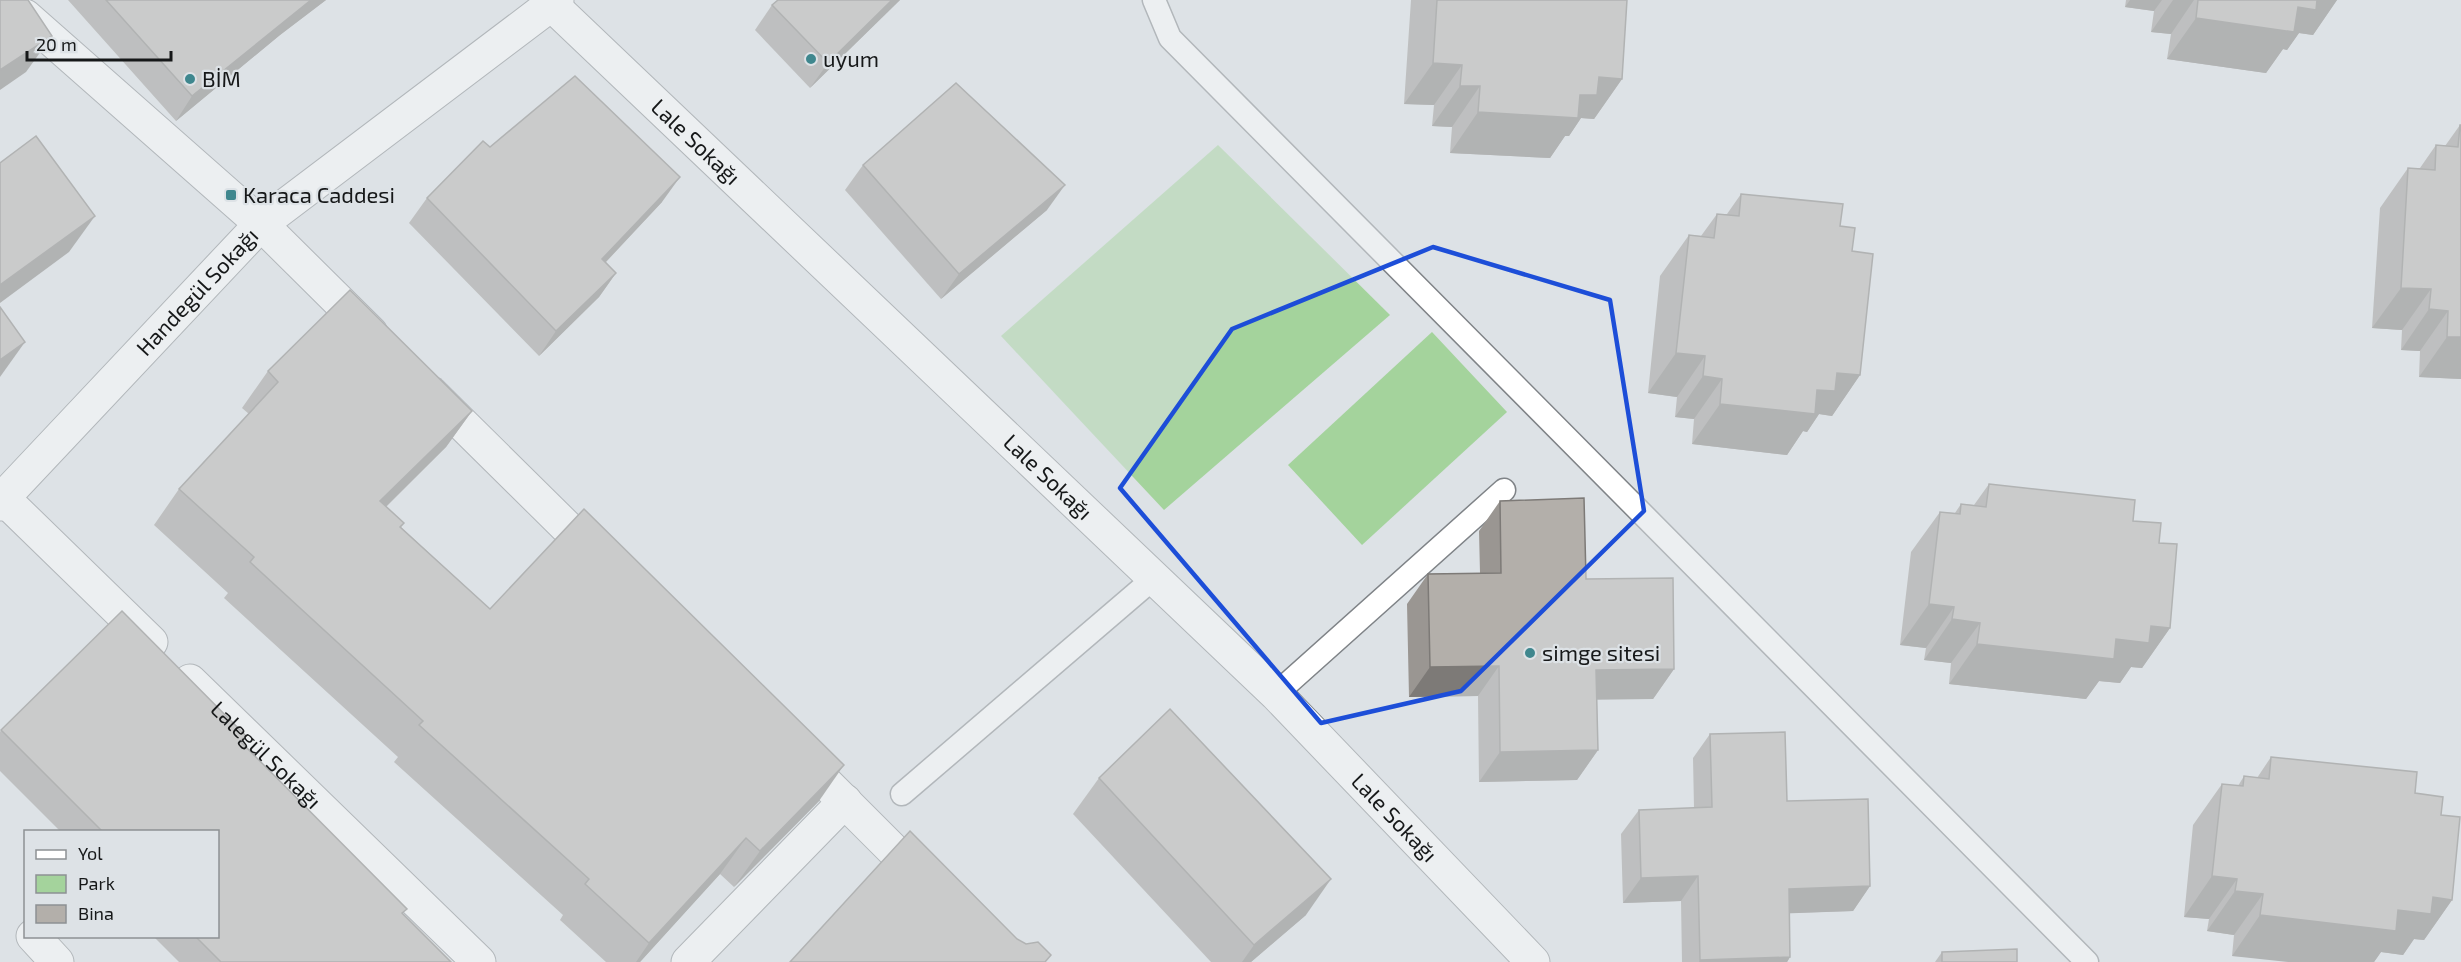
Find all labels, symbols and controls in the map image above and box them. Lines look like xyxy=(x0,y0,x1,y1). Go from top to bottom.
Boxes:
scale bar xyxy=(27,24,171,62)
text: 20 m xyxy=(36,33,77,55)
place label: uyum xyxy=(823,45,879,71)
marker: uyum xyxy=(804,52,818,66)
place label: BİM xyxy=(202,65,241,91)
marker: BİM xyxy=(183,72,197,86)
street label: Lale Sokağı xyxy=(647,93,746,189)
place label: Karaca Caddesi xyxy=(243,181,395,207)
marker: Karaca Caddesi xyxy=(224,188,238,202)
street label: Handegül Sokağı xyxy=(130,222,263,360)
street label: Lale Sokağı xyxy=(999,428,1098,524)
place label: simge sitesi xyxy=(1542,639,1660,665)
marker: simge sitesi xyxy=(1523,646,1537,660)
street label: Lalegül Sokağı xyxy=(206,695,327,813)
street label: Lale Sokağı xyxy=(1347,767,1444,866)
legend xyxy=(24,830,219,938)
text: Yol xyxy=(78,842,103,864)
text: Park xyxy=(78,872,115,894)
text: Bina xyxy=(78,902,114,924)

